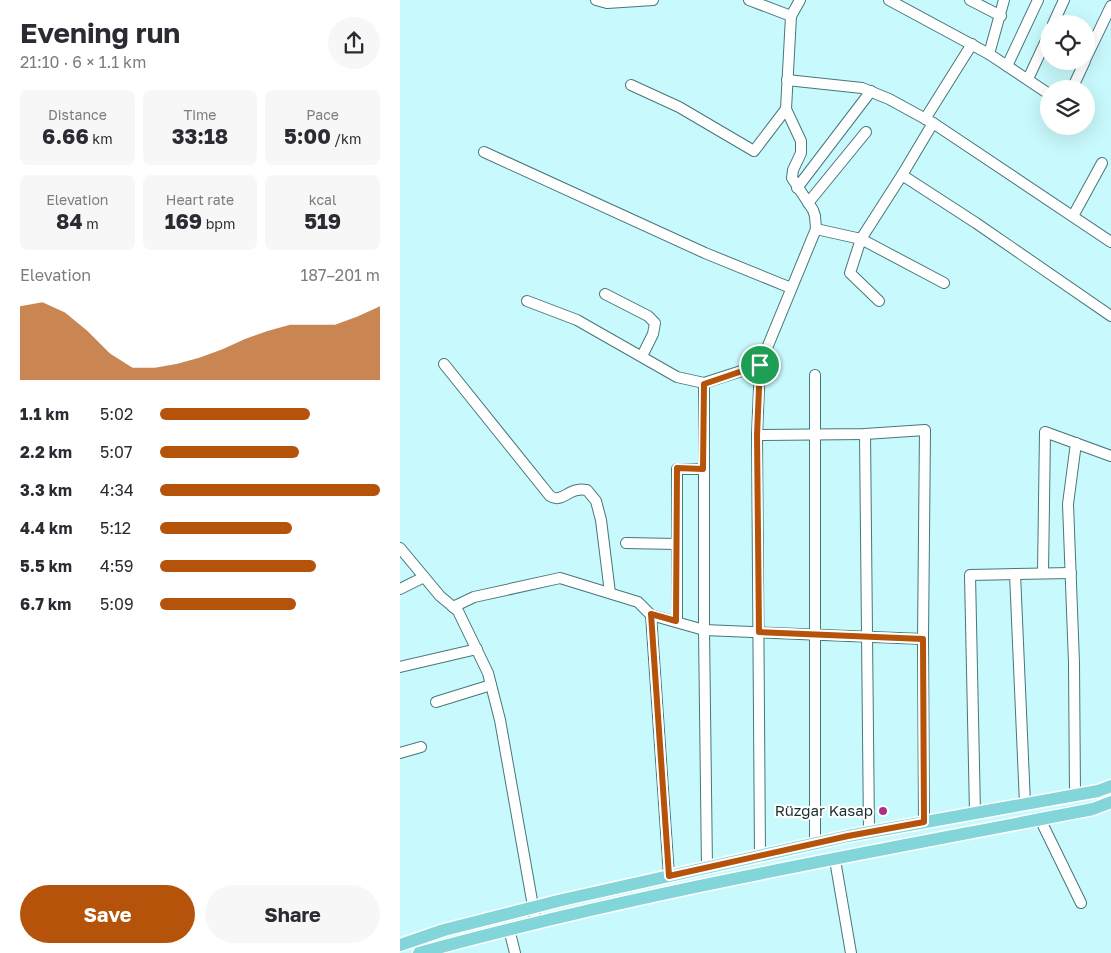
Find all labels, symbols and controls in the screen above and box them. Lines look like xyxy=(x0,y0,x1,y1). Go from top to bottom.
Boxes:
map controls xyxy=(1040,15,1095,135)
button: locate xyxy=(1040,15,1095,70)
text: Evening run xyxy=(20,16,180,49)
button: share xyxy=(328,17,380,69)
text: 21:10 · 6 × 1.1 km xyxy=(20,52,146,72)
button: layers xyxy=(1040,80,1095,135)
text: Distance xyxy=(48,106,107,123)
text: Time xyxy=(184,106,216,123)
text: Pace xyxy=(306,106,339,123)
text: 6.66 xyxy=(42,123,89,149)
text: 33:18 xyxy=(172,123,228,149)
text: 5:00 xyxy=(284,123,331,149)
text: km xyxy=(89,130,113,147)
text: /km xyxy=(331,130,361,147)
text: Elevation xyxy=(46,191,108,208)
text: Heart rate xyxy=(166,191,234,208)
text: kcal xyxy=(309,191,336,208)
text: 84 xyxy=(56,208,83,234)
text: 169 xyxy=(165,208,202,234)
text: 519 xyxy=(304,208,341,234)
text: m xyxy=(83,215,99,232)
text: bpm xyxy=(202,215,235,232)
text: Elevation xyxy=(20,265,91,285)
text: 187–201 m xyxy=(300,265,380,285)
pin xyxy=(739,344,781,386)
icon: arrive xyxy=(746,351,774,379)
text: 1.1 km xyxy=(20,404,69,424)
text: 5:02 xyxy=(100,404,133,424)
text: 2.2 km xyxy=(20,442,72,462)
text: 5:07 xyxy=(100,442,132,462)
text: 3.3 km xyxy=(20,480,72,500)
text: 4:34 xyxy=(100,480,134,500)
text: 4.4 km xyxy=(20,518,72,538)
text: 5:12 xyxy=(100,518,131,538)
text: 5.5 km xyxy=(20,556,72,576)
text: 4:59 xyxy=(100,556,134,576)
text: 6.7 km xyxy=(20,594,71,614)
text: 5:09 xyxy=(100,594,134,614)
place label: Rüzgar Kasap xyxy=(775,801,873,819)
marker: Rüzgar Kasap xyxy=(877,805,889,817)
button: Save xyxy=(20,885,195,943)
button: Share xyxy=(205,885,380,943)

